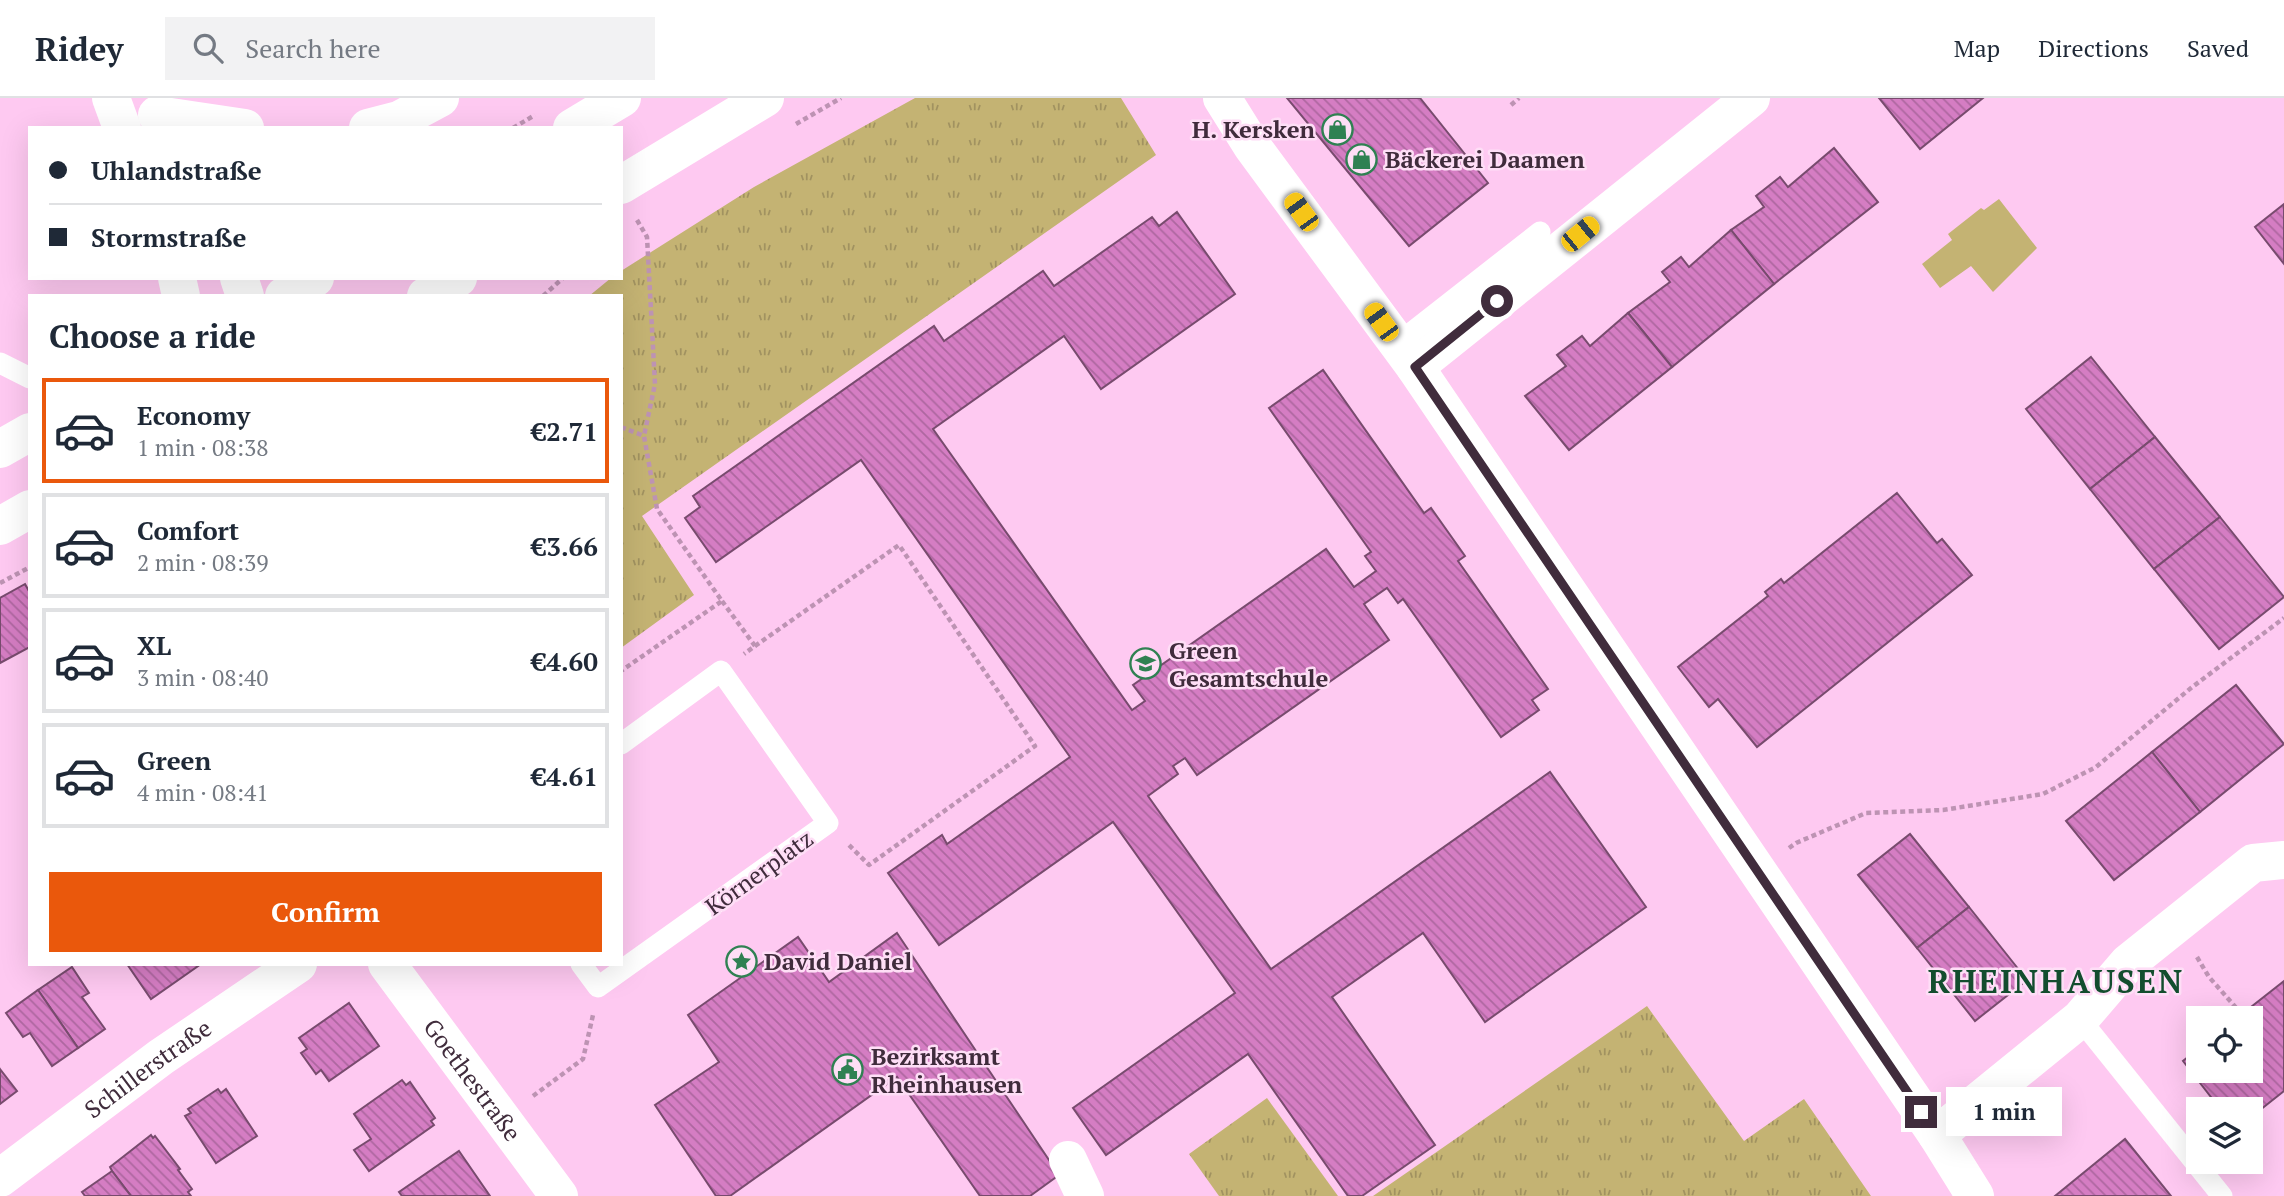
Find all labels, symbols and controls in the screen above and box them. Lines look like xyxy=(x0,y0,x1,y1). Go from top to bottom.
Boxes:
search box xyxy=(165,17,655,80)
text: Ridey xyxy=(35,27,123,70)
icon: search xyxy=(189,29,227,67)
text: Search here xyxy=(245,31,381,65)
text: Map xyxy=(1954,32,2000,64)
text: Directions xyxy=(2038,32,2149,64)
text: Saved xyxy=(2187,32,2249,64)
shop icon: H. Kersken xyxy=(1321,112,1355,146)
place label: H. Kersken xyxy=(1192,113,1316,145)
shop icon: Bäckerei Daamen xyxy=(1345,142,1379,176)
place label: Bäckerei Daamen xyxy=(1385,143,1585,175)
text: Uhlandstraße xyxy=(91,153,262,187)
car xyxy=(1281,189,1322,235)
car xyxy=(1558,213,1603,255)
text: Stormstraße xyxy=(91,220,247,254)
route start xyxy=(1481,285,1513,317)
car xyxy=(1361,299,1402,345)
text: Choose a ride xyxy=(49,315,256,357)
text: Economy xyxy=(137,398,250,432)
icon: car xyxy=(53,399,116,462)
text: €2.71 xyxy=(532,414,598,448)
text: 1 min · 08:38 xyxy=(137,432,269,463)
text: Comfort xyxy=(137,513,239,547)
icon: car xyxy=(53,514,116,577)
text: €3.66 xyxy=(532,529,598,563)
text: 2 min · 08:39 xyxy=(137,547,269,578)
text: XL xyxy=(137,628,171,662)
icon: car xyxy=(53,629,116,692)
place label: Green Gesamtschule xyxy=(1169,634,1329,694)
text: €4.60 xyxy=(532,644,598,678)
school or university icon: Green Gesamtschule xyxy=(1129,647,1163,681)
text: 3 min · 08:40 xyxy=(137,662,269,693)
text: Green xyxy=(137,743,211,777)
icon: car xyxy=(53,744,116,807)
text: €4.61 xyxy=(532,759,598,793)
text: 4 min · 08:41 xyxy=(137,777,269,808)
street label: Körnerplatz xyxy=(699,822,819,922)
button: Confirm xyxy=(49,872,602,952)
place icon: David Daniel xyxy=(724,944,758,978)
place label: David Daniel xyxy=(764,945,912,977)
district label: RHEINHAUSEN xyxy=(1928,960,2184,1002)
map controls xyxy=(2186,1006,2263,1174)
button: locate xyxy=(2186,1006,2263,1083)
street label: Schillerstraße xyxy=(78,1012,217,1125)
street label: Goethestraße xyxy=(417,1012,529,1147)
place label: Bezirksamt Rheinhausen xyxy=(871,1040,1023,1100)
public building icon: Bezirksamt Rheinhausen xyxy=(831,1053,865,1087)
callout: 1 min xyxy=(1946,1088,2061,1136)
route end xyxy=(1905,1096,1937,1128)
text: 1 min xyxy=(1973,1096,2035,1127)
button: layers xyxy=(2186,1097,2263,1174)

